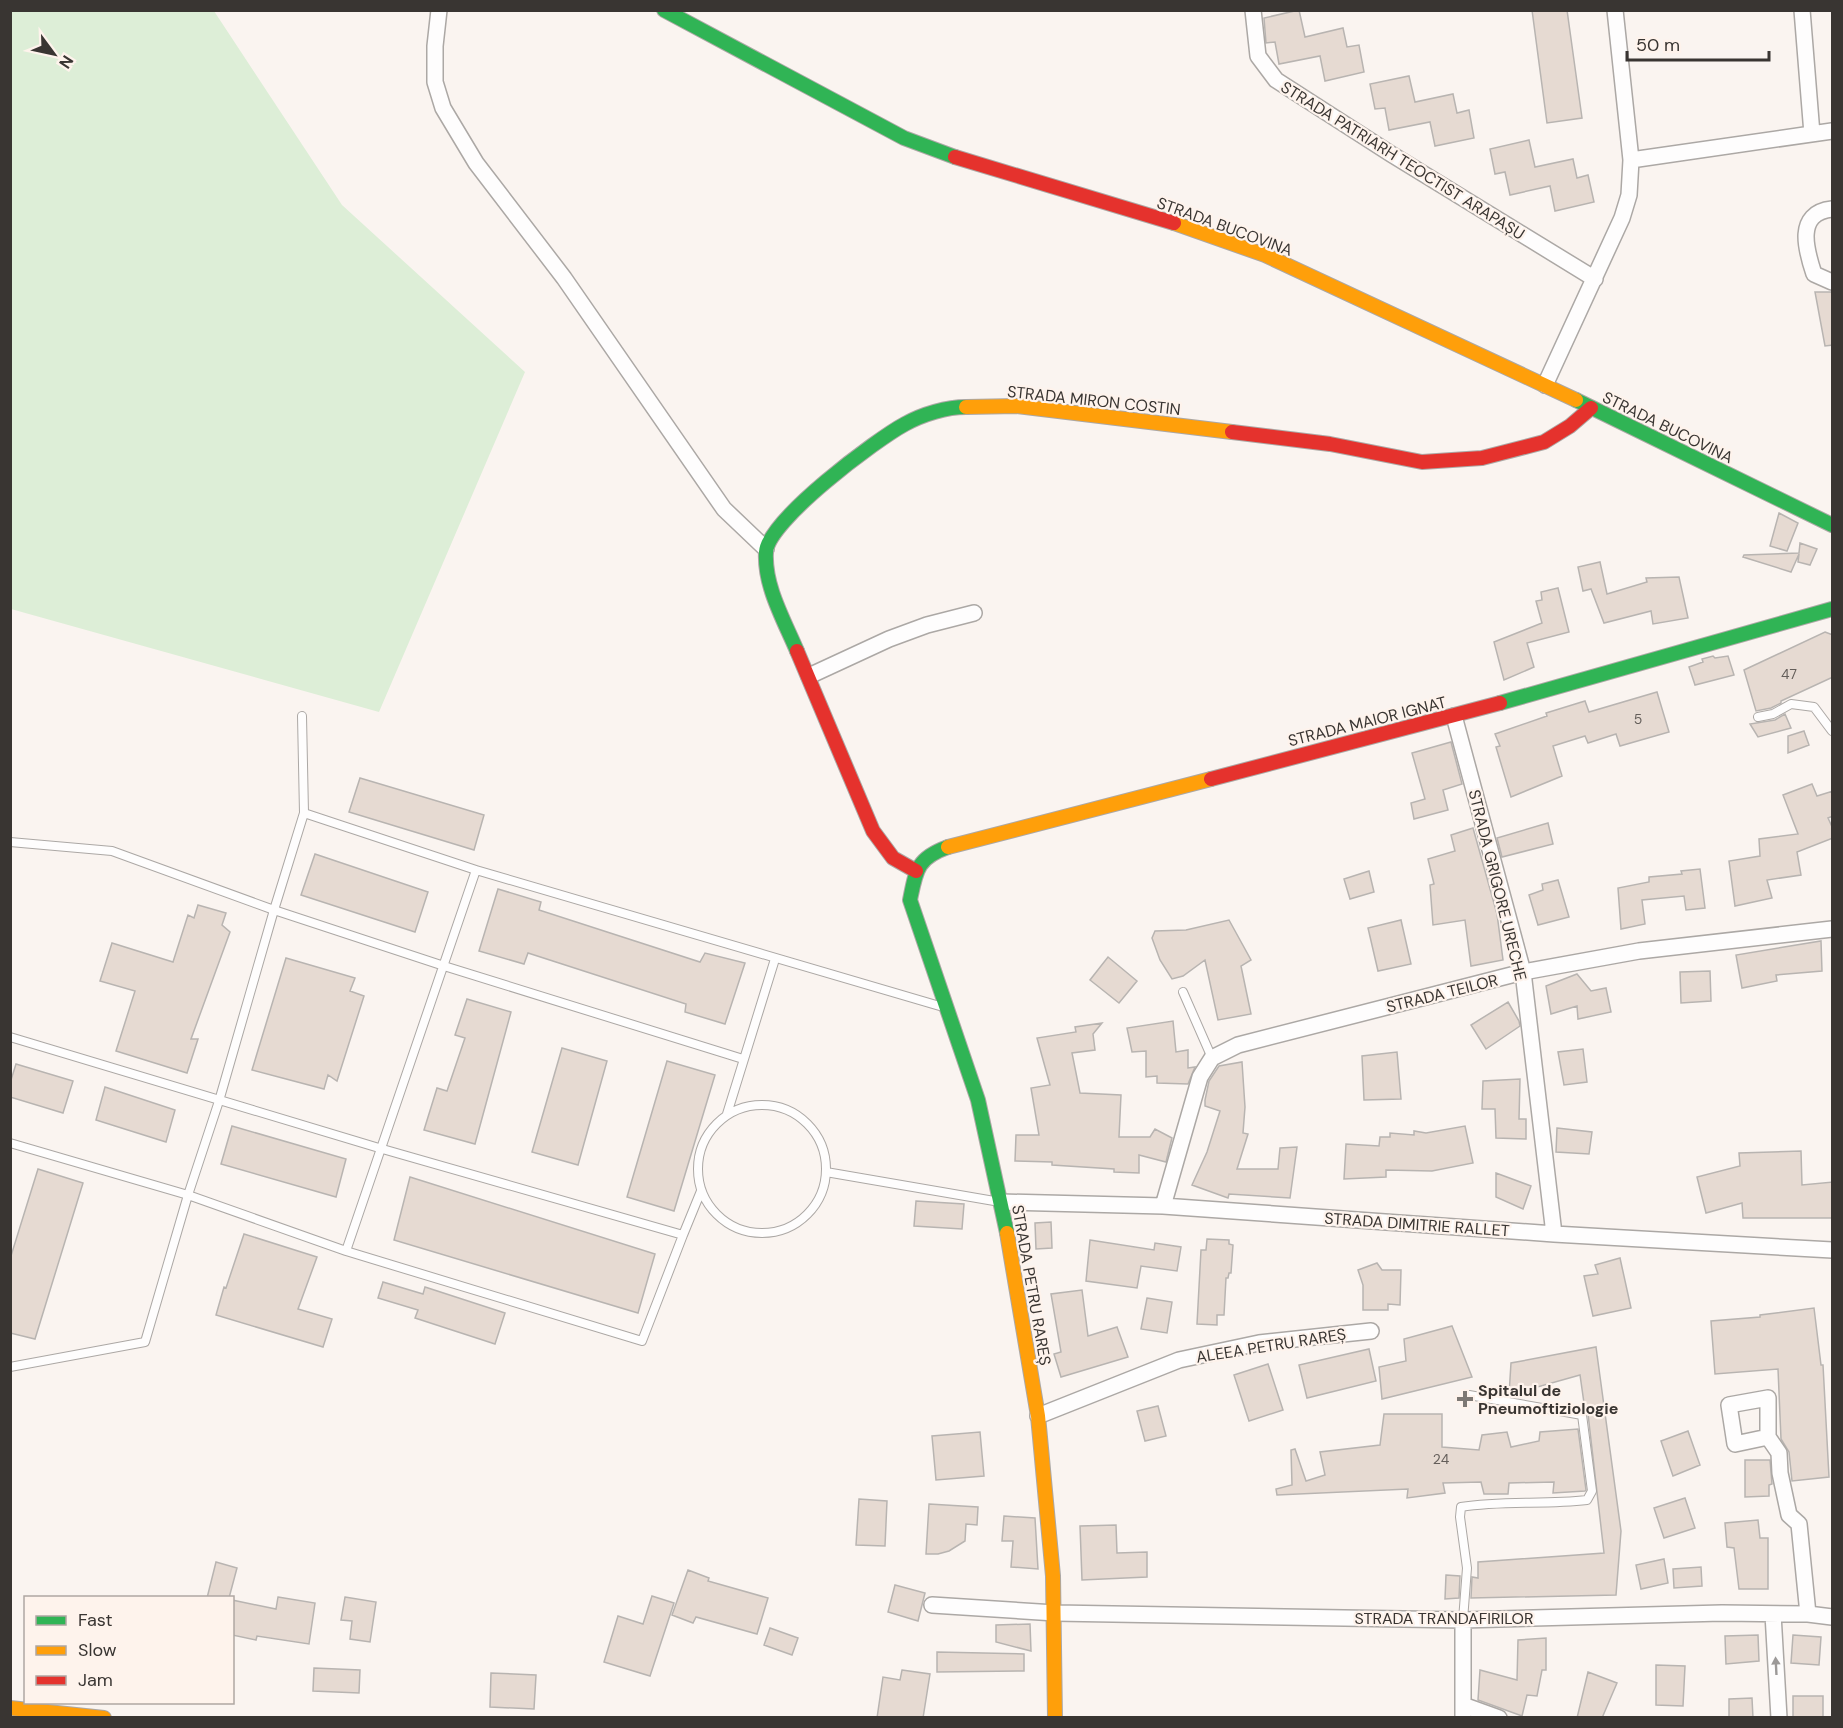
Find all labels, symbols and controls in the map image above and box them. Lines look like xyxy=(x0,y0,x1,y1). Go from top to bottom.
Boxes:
north arrow xyxy=(24,24,84,84)
scale bar xyxy=(1627,24,1770,62)
text: 50 m xyxy=(1636,33,1680,57)
text: N xyxy=(54,51,78,73)
street label: STRADA PATRIARH TEOCTIST ARAPAȘU xyxy=(1277,76,1529,244)
street label: STRADA BUCOVINA xyxy=(1154,192,1296,261)
street label: STRADA MIRON COSTIN xyxy=(1006,381,1182,420)
street label: STRADA BUCOVINA xyxy=(1599,387,1737,468)
house number: 47 xyxy=(1781,665,1797,683)
street label: STRADA MAIOR IGNAT xyxy=(1286,692,1448,751)
house number: 5 xyxy=(1634,710,1642,728)
street label: STRADA GRIGORE URECHE xyxy=(1464,787,1531,983)
street label: STRADA TEILOR xyxy=(1384,969,1500,1017)
street label: STRADA PETRU RAREȘ xyxy=(1007,1203,1056,1367)
street label: STRADA DIMITRIE RALLET xyxy=(1324,1208,1510,1241)
street label: ALEEA PETRU RAREȘ xyxy=(1195,1323,1348,1368)
place label: Spitalul de Pneumoftiziologie xyxy=(1478,1380,1618,1419)
marker: Spitalul de Pneumoftiziologie xyxy=(1456,1390,1474,1408)
house number: 24 xyxy=(1433,1450,1450,1468)
legend xyxy=(24,1596,234,1704)
text: Fast xyxy=(78,1608,113,1632)
street label: STRADA TRANDAFIRILOR xyxy=(1354,1608,1534,1629)
text: Slow xyxy=(78,1638,117,1662)
one-way arrow xyxy=(1772,1656,1781,1675)
text: Jam xyxy=(78,1668,113,1692)

